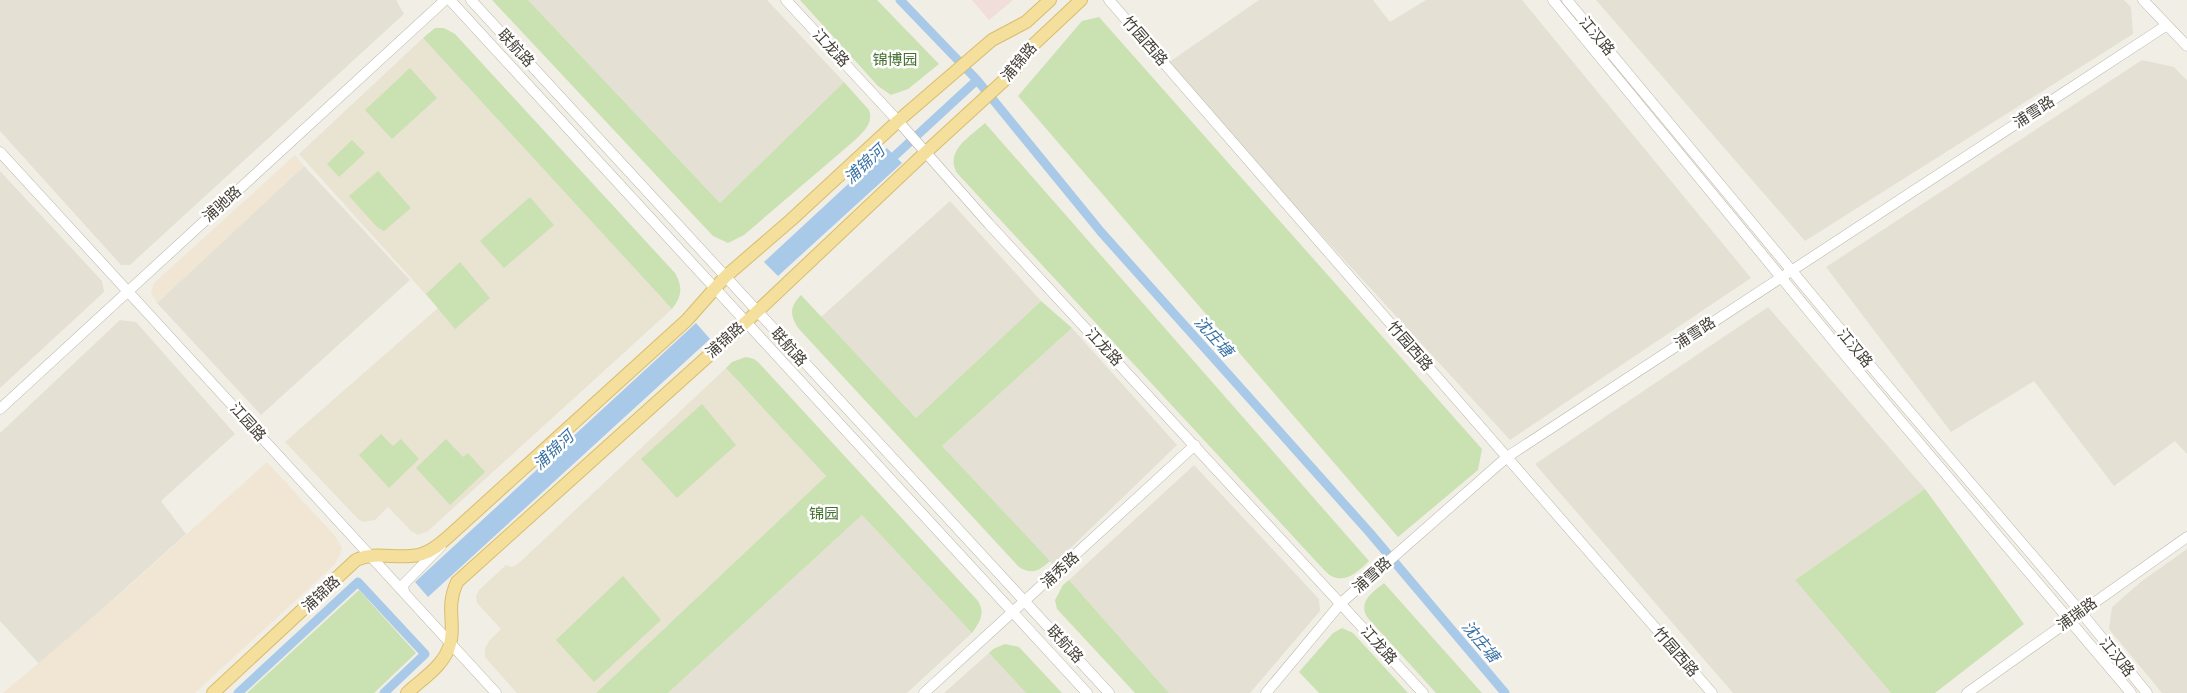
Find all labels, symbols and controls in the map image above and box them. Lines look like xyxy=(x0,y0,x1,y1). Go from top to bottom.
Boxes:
street label: 竹园西路 xyxy=(1119,12,1171,70)
street label: 江汉路 xyxy=(1576,13,1618,59)
street label: 联航路 xyxy=(494,25,538,71)
street label: 江龙路 xyxy=(809,25,853,71)
street label: 浦锦路 xyxy=(998,39,1040,85)
park label: 锦博园 xyxy=(872,51,918,69)
street label: 浦雪路 xyxy=(2010,92,2058,132)
water label: 浦锦河 xyxy=(840,139,891,188)
street label: 浦驰路 xyxy=(199,182,245,226)
water label: 沈庄塘 xyxy=(1191,312,1239,363)
street label: 浦雪路 xyxy=(1671,313,1719,353)
street label: 竹园西路 xyxy=(1384,317,1436,375)
street label: 浦锦路 xyxy=(702,318,748,362)
street label: 联航路 xyxy=(767,324,811,370)
street label: 江龙路 xyxy=(1082,324,1126,370)
street label: 江汉路 xyxy=(1834,325,1876,371)
street label: 江园路 xyxy=(226,399,270,445)
water label: 浦锦河 xyxy=(529,425,580,474)
park label: 锦园 xyxy=(809,505,839,523)
street label: 浦秀路 xyxy=(1037,548,1083,592)
street label: 浦雪路 xyxy=(1349,553,1395,597)
street label: 浦锦路 xyxy=(298,572,344,616)
street label: 浦瑞路 xyxy=(2054,593,2100,635)
water label: 沈庄塘 xyxy=(1458,617,1505,668)
street label: 联航路 xyxy=(1043,621,1087,667)
street label: 江龙路 xyxy=(1357,622,1401,668)
street label: 竹园西路 xyxy=(1650,623,1702,681)
street label: 江汉路 xyxy=(2096,634,2138,680)

